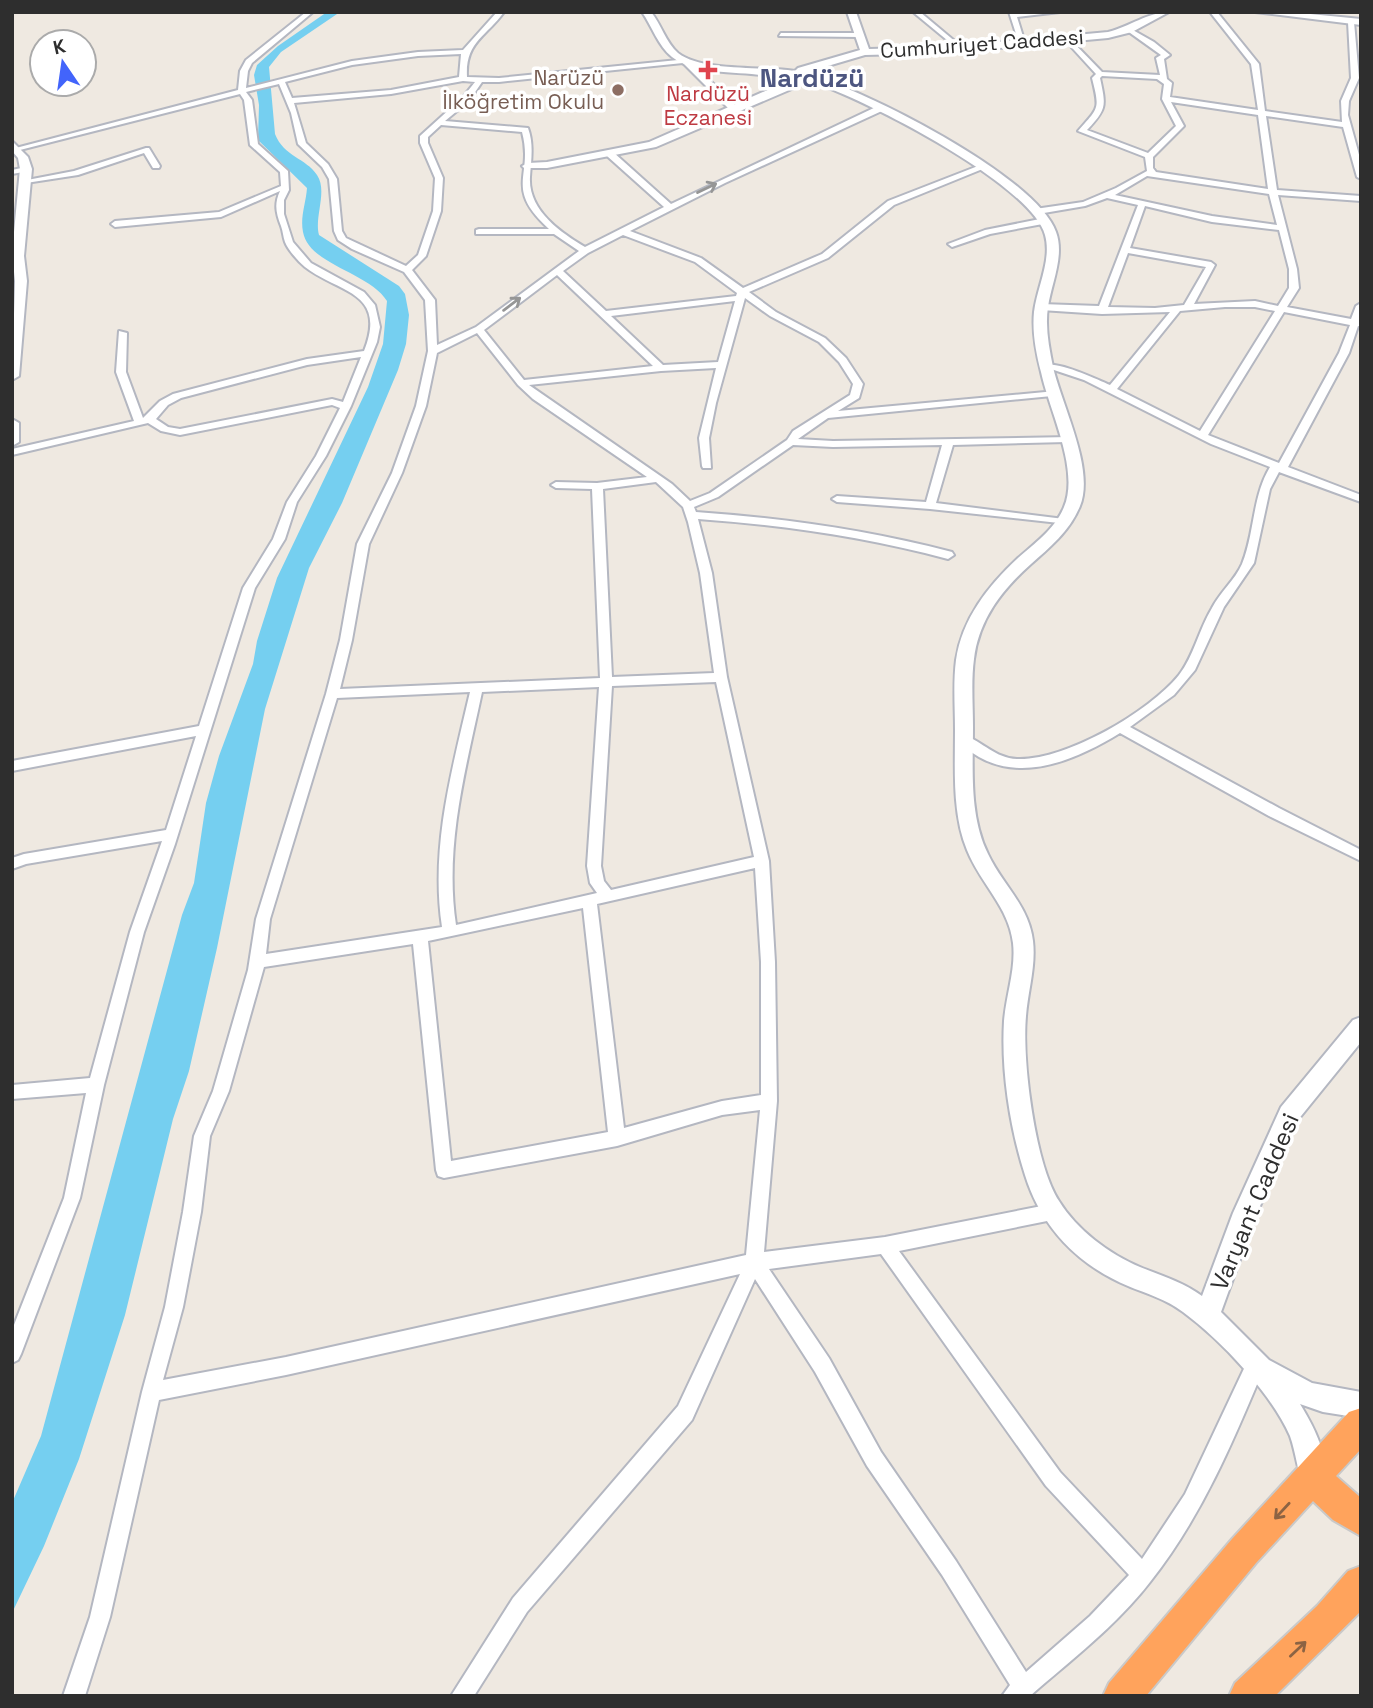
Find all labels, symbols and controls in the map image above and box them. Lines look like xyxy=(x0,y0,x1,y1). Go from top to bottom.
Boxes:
street label: Cumhuriyet Caddesi xyxy=(879,23,1085,64)
north arrow xyxy=(28,28,98,98)
text: K xyxy=(51,33,68,60)
district label: Nardüzü xyxy=(760,61,864,95)
marker: Nardüzü Eczanesi xyxy=(700,62,716,78)
place label: Narüzü İlköğretim Okulu xyxy=(443,64,604,115)
place label: Nardüzü Eczanesi xyxy=(664,80,752,131)
marker: Narüzü İlköğretim Okulu xyxy=(610,82,626,98)
one-way arrow xyxy=(696,181,717,195)
one-way arrow xyxy=(502,296,521,311)
street label: Varyant Caddesi xyxy=(1203,1109,1306,1295)
one-way arrow xyxy=(1273,1502,1290,1519)
one-way arrow xyxy=(1289,1640,1306,1657)

